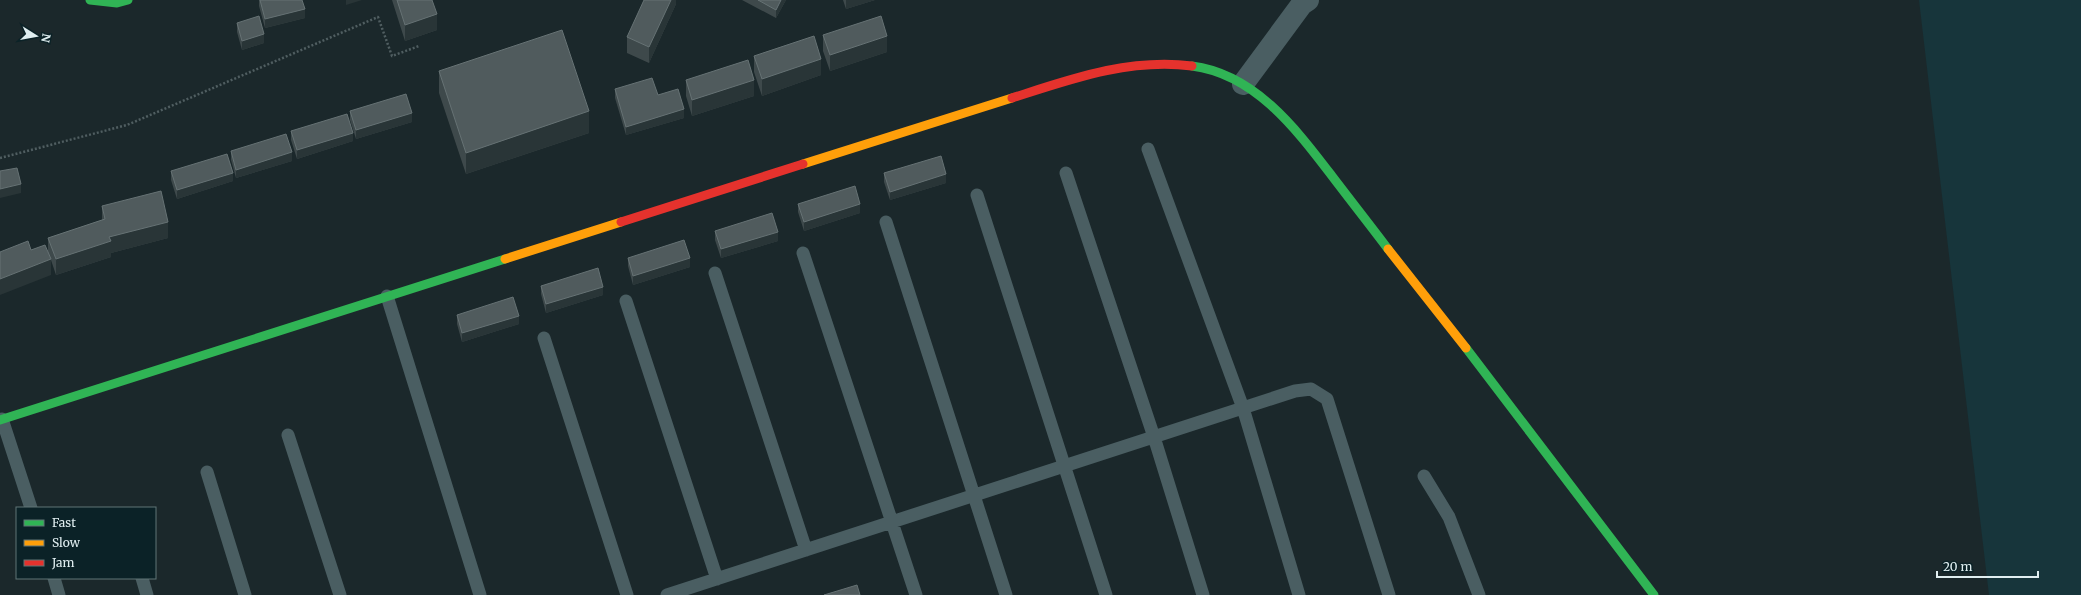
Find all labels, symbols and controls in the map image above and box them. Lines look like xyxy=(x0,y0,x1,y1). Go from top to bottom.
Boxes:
north arrow xyxy=(16,16,56,56)
text: N xyxy=(38,32,54,44)
legend xyxy=(16,507,156,579)
text: Fast xyxy=(52,515,76,530)
text: Slow xyxy=(52,535,81,550)
scale bar xyxy=(1937,553,2038,579)
text: Jam xyxy=(51,555,75,570)
text: 20 m xyxy=(1943,559,1972,574)

